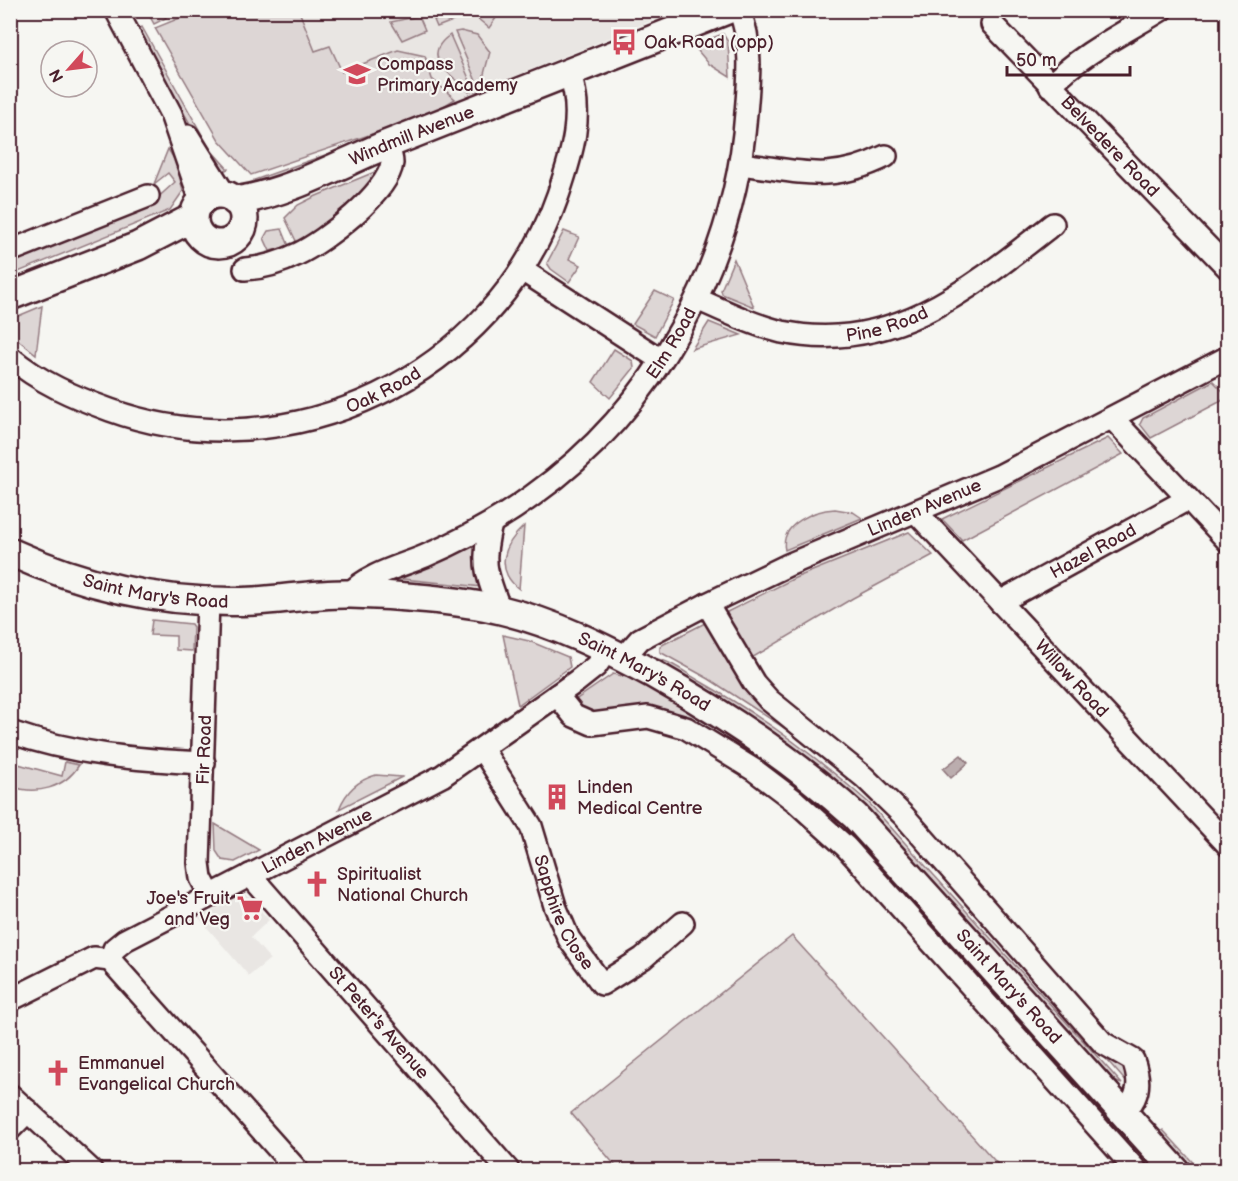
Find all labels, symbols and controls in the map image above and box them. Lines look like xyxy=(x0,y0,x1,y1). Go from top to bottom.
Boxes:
bus stop icon: Oak Road (opp) xyxy=(609,27,639,57)
place label: Oak Road (opp) xyxy=(644,32,774,53)
north arrow xyxy=(39,39,99,99)
scale bar xyxy=(1007,39,1130,77)
text: 50 m xyxy=(1016,50,1057,71)
place label: Compass Primary Academy xyxy=(377,54,519,96)
school or university icon: Compass Primary Academy xyxy=(342,59,372,89)
text: N xyxy=(46,66,68,85)
street label: Belvedere Road xyxy=(1056,92,1163,201)
street label: Windmill Avenue xyxy=(346,101,478,171)
street label: Pine Road xyxy=(845,302,931,347)
street label: Elm Road xyxy=(642,304,701,383)
street label: Oak Road xyxy=(343,363,425,418)
street label: Linden Avenue xyxy=(865,475,985,541)
street label: Hazel Road xyxy=(1047,520,1140,584)
street label: Saint Mary's Road xyxy=(80,570,229,613)
street label: Saint Mary's Road xyxy=(575,628,714,716)
street label: Willow Road xyxy=(1030,636,1113,722)
street label: Fir Road xyxy=(193,715,216,785)
place label: Linden Medical Centre xyxy=(577,777,703,819)
building icon: Linden Medical Centre xyxy=(542,782,572,812)
street label: Linden Avenue xyxy=(258,804,376,878)
street label: Sapphire Close xyxy=(529,852,598,974)
place label: Spiritualist National Church xyxy=(337,864,468,906)
church icon: Spiritualist National Church xyxy=(302,869,332,899)
place label: Joe's Fruit and Veg xyxy=(146,888,230,930)
supermarket icon: Joe's Fruit and Veg xyxy=(235,893,265,923)
street label: Saint Mary's Road xyxy=(951,925,1066,1048)
street label: St Peter's Avenue xyxy=(324,962,434,1084)
place label: Emmanuel Evangelical Church xyxy=(78,1053,235,1095)
church icon: Emmanuel Evangelical Church xyxy=(43,1058,73,1088)

